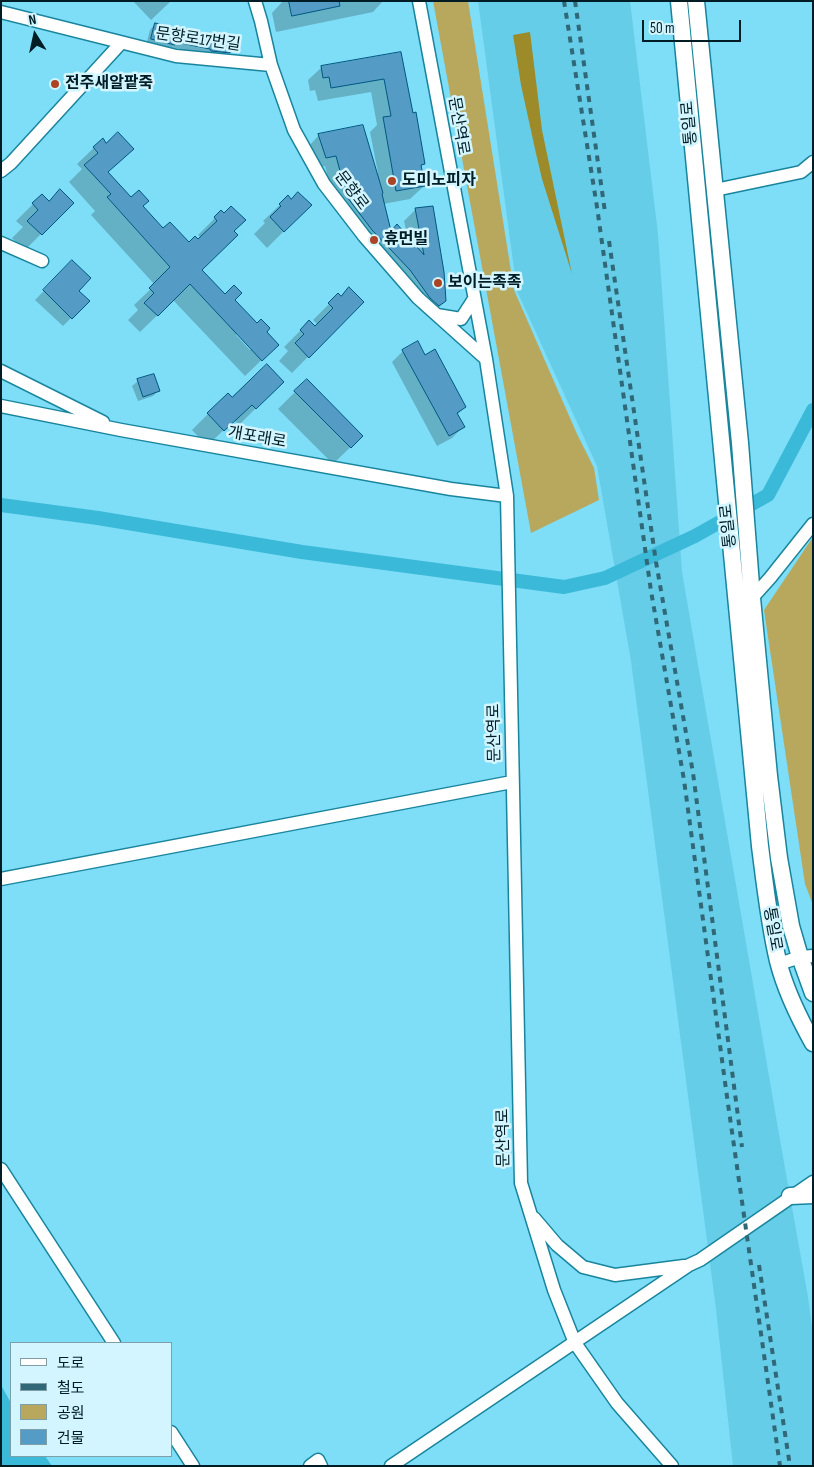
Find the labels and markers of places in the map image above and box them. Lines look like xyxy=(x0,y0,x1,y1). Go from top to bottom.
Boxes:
place label: 전주새알팥죽 xyxy=(65,74,153,94)
marker: 전주새알팥죽 xyxy=(49,78,61,90)
place label: 도미노피자 xyxy=(402,171,476,191)
marker: 도미노피자 xyxy=(386,175,398,187)
place label: 휴먼빌 xyxy=(384,230,428,250)
marker: 휴먼빌 xyxy=(368,234,380,246)
place label: 보이는족족 xyxy=(448,273,522,293)
marker: 보이는족족 xyxy=(432,277,444,289)

